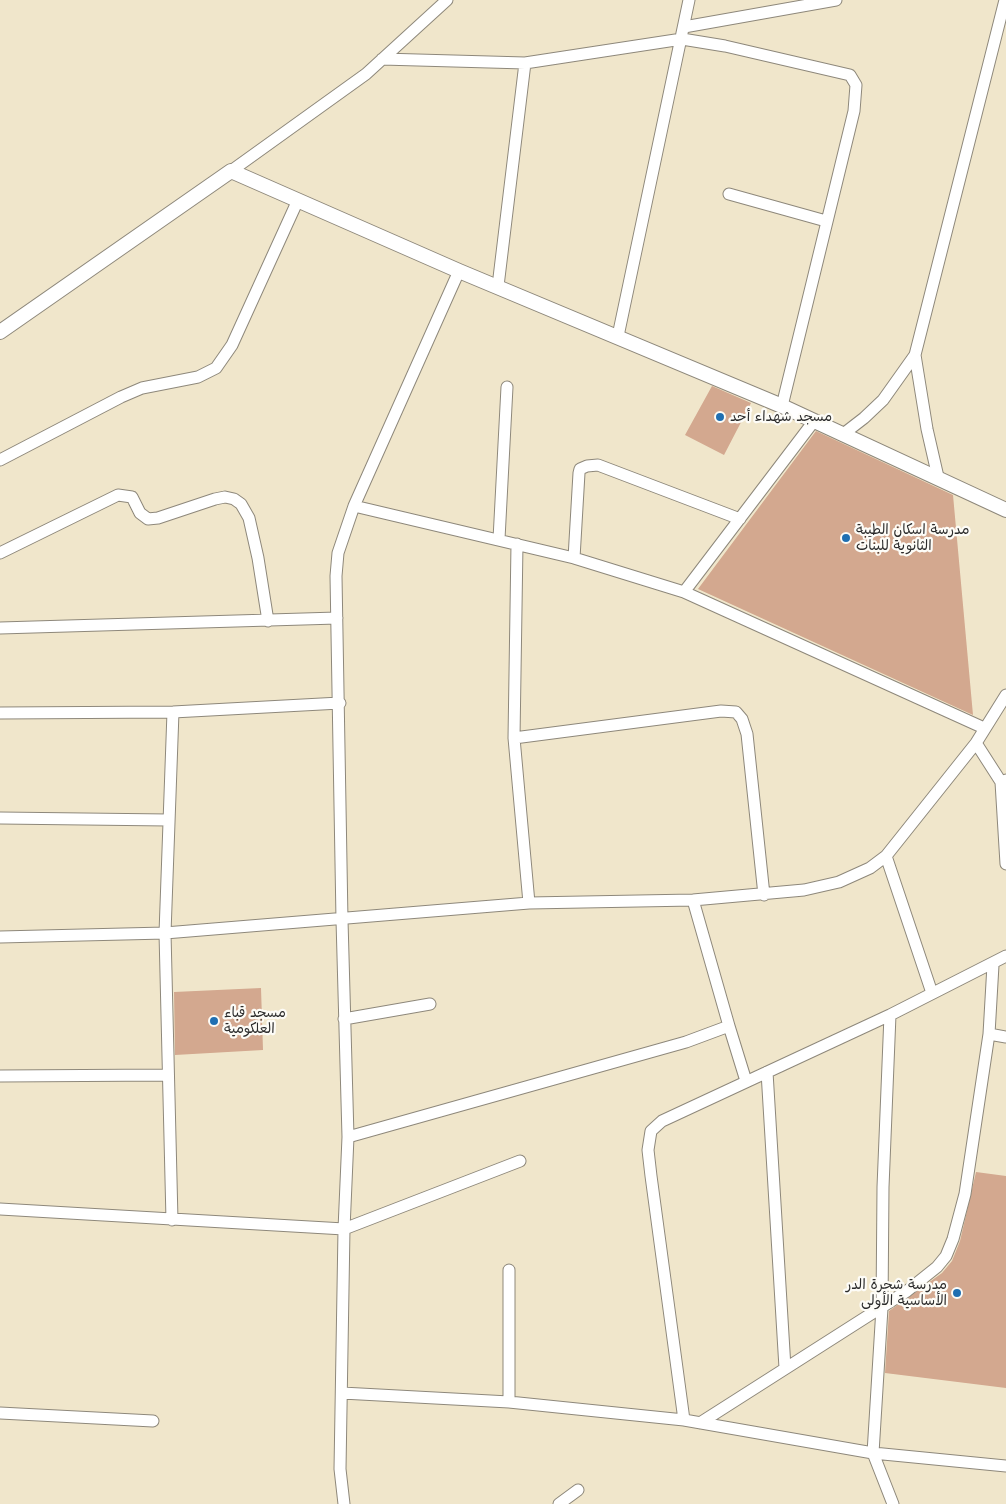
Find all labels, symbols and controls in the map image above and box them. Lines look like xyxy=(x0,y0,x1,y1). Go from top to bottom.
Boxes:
place label: مسجد شهداء أحد xyxy=(730,409,832,425)
marker: مسجد شهداء أحد xyxy=(714,411,726,423)
place label: مدرسة اسكان الطيبة الثانوية للبنات xyxy=(856,522,969,554)
marker: مدرسة اسكان الطيبة الثانوية للبنات xyxy=(840,532,852,544)
place label: مسجد قباء العلكومية xyxy=(224,1005,286,1038)
marker: مسجد قباء العلكومية xyxy=(208,1015,220,1027)
place label: مدرسة شجرة الدر الأساسية الأولى xyxy=(846,1277,947,1310)
marker: مدرسة شجرة الدر الأساسية الأولى xyxy=(951,1287,963,1299)

